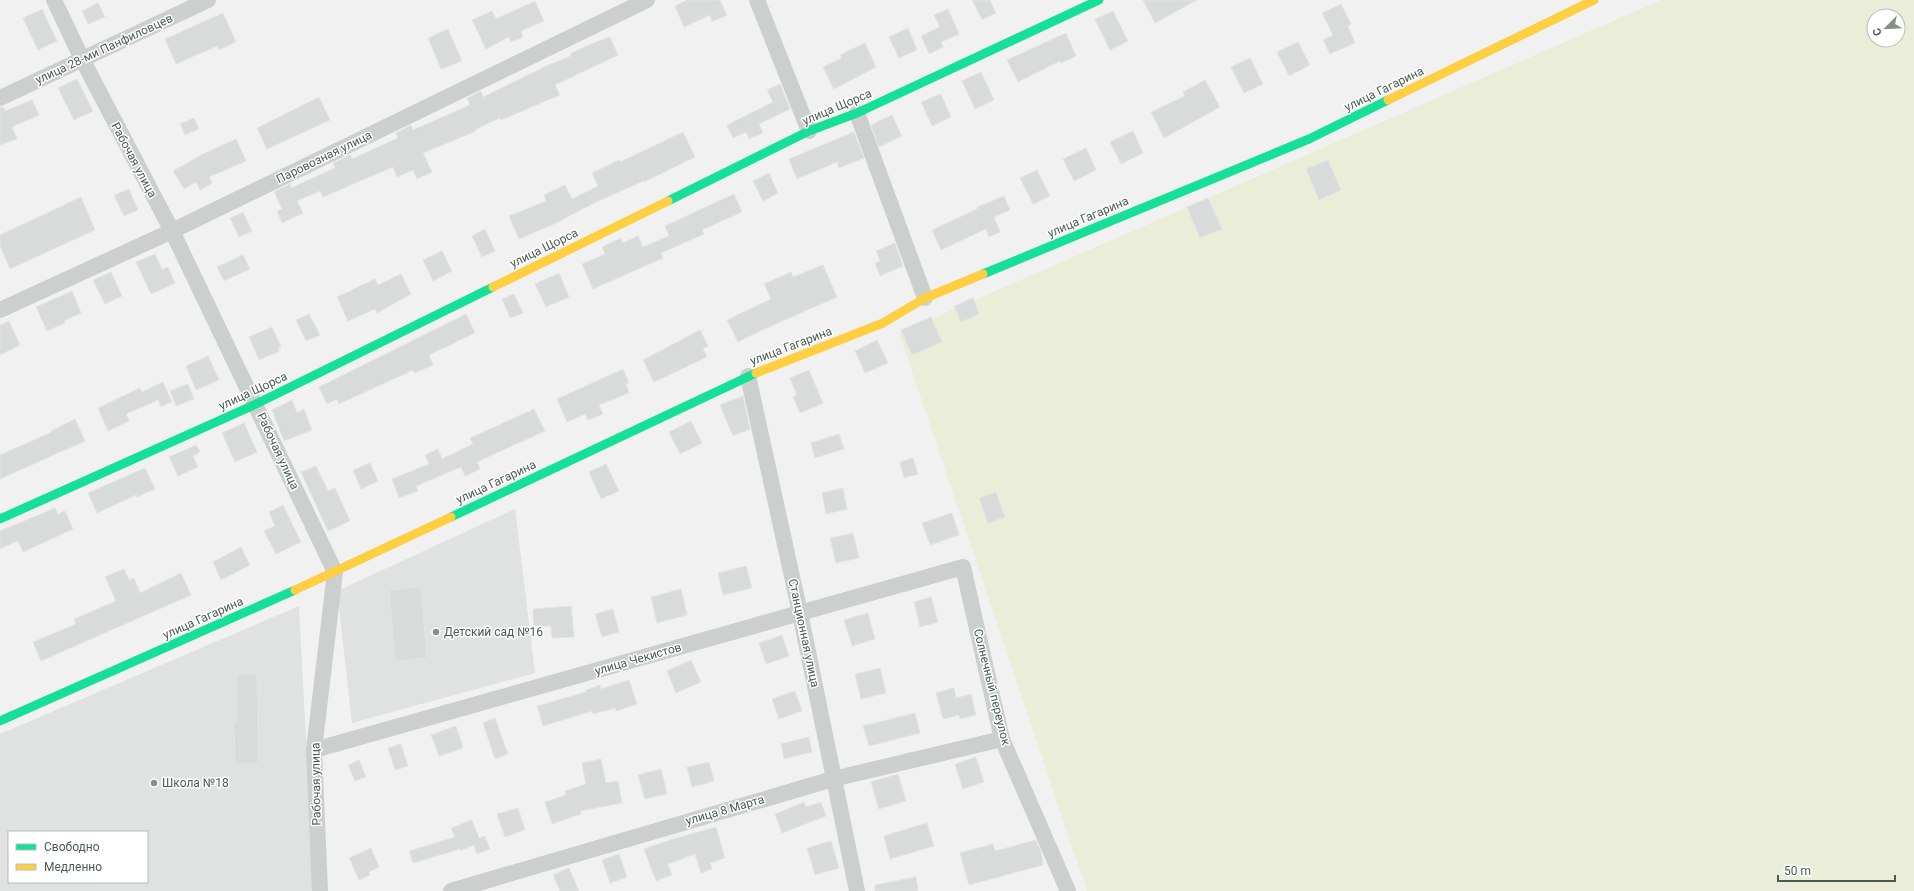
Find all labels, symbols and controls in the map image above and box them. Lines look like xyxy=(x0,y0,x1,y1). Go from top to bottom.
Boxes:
north arrow xyxy=(1866,8,1906,48)
street label: улица 28-ми Панфиловцев xyxy=(33,11,175,87)
text: С xyxy=(1870,26,1885,38)
street label: улица Гагарина xyxy=(1342,64,1426,114)
street label: улица Щорса xyxy=(800,86,874,128)
street label: Рабочая улица xyxy=(108,120,160,200)
street label: Паровозная улица xyxy=(274,128,374,186)
street label: улица Гагарина xyxy=(1045,194,1131,240)
street label: улица Щорса xyxy=(508,226,580,270)
street label: улица Гагарина xyxy=(748,324,834,368)
street label: улица Щорса xyxy=(217,369,289,413)
street label: Рабочая улица xyxy=(254,410,302,492)
street label: улица Гагарина xyxy=(454,457,538,507)
street label: Станционная улица xyxy=(786,577,822,689)
street label: улица Гагарина xyxy=(161,594,245,642)
place label: Детский сад №16 xyxy=(444,625,543,639)
marker: Детский сад №16 xyxy=(431,627,441,637)
street label: Солнечный переулок xyxy=(971,627,1013,747)
street label: улица Чекистов xyxy=(593,640,683,678)
street label: Рабочая улица xyxy=(308,742,324,826)
place label: Школа №18 xyxy=(162,776,229,790)
marker: Школа №18 xyxy=(149,778,159,788)
street label: улица 8 Марта xyxy=(684,792,766,828)
legend xyxy=(8,831,148,883)
text: Свободно xyxy=(44,840,100,854)
scale bar xyxy=(1778,857,1895,883)
text: Медленно xyxy=(44,860,102,874)
text: 50 m xyxy=(1784,864,1811,878)

